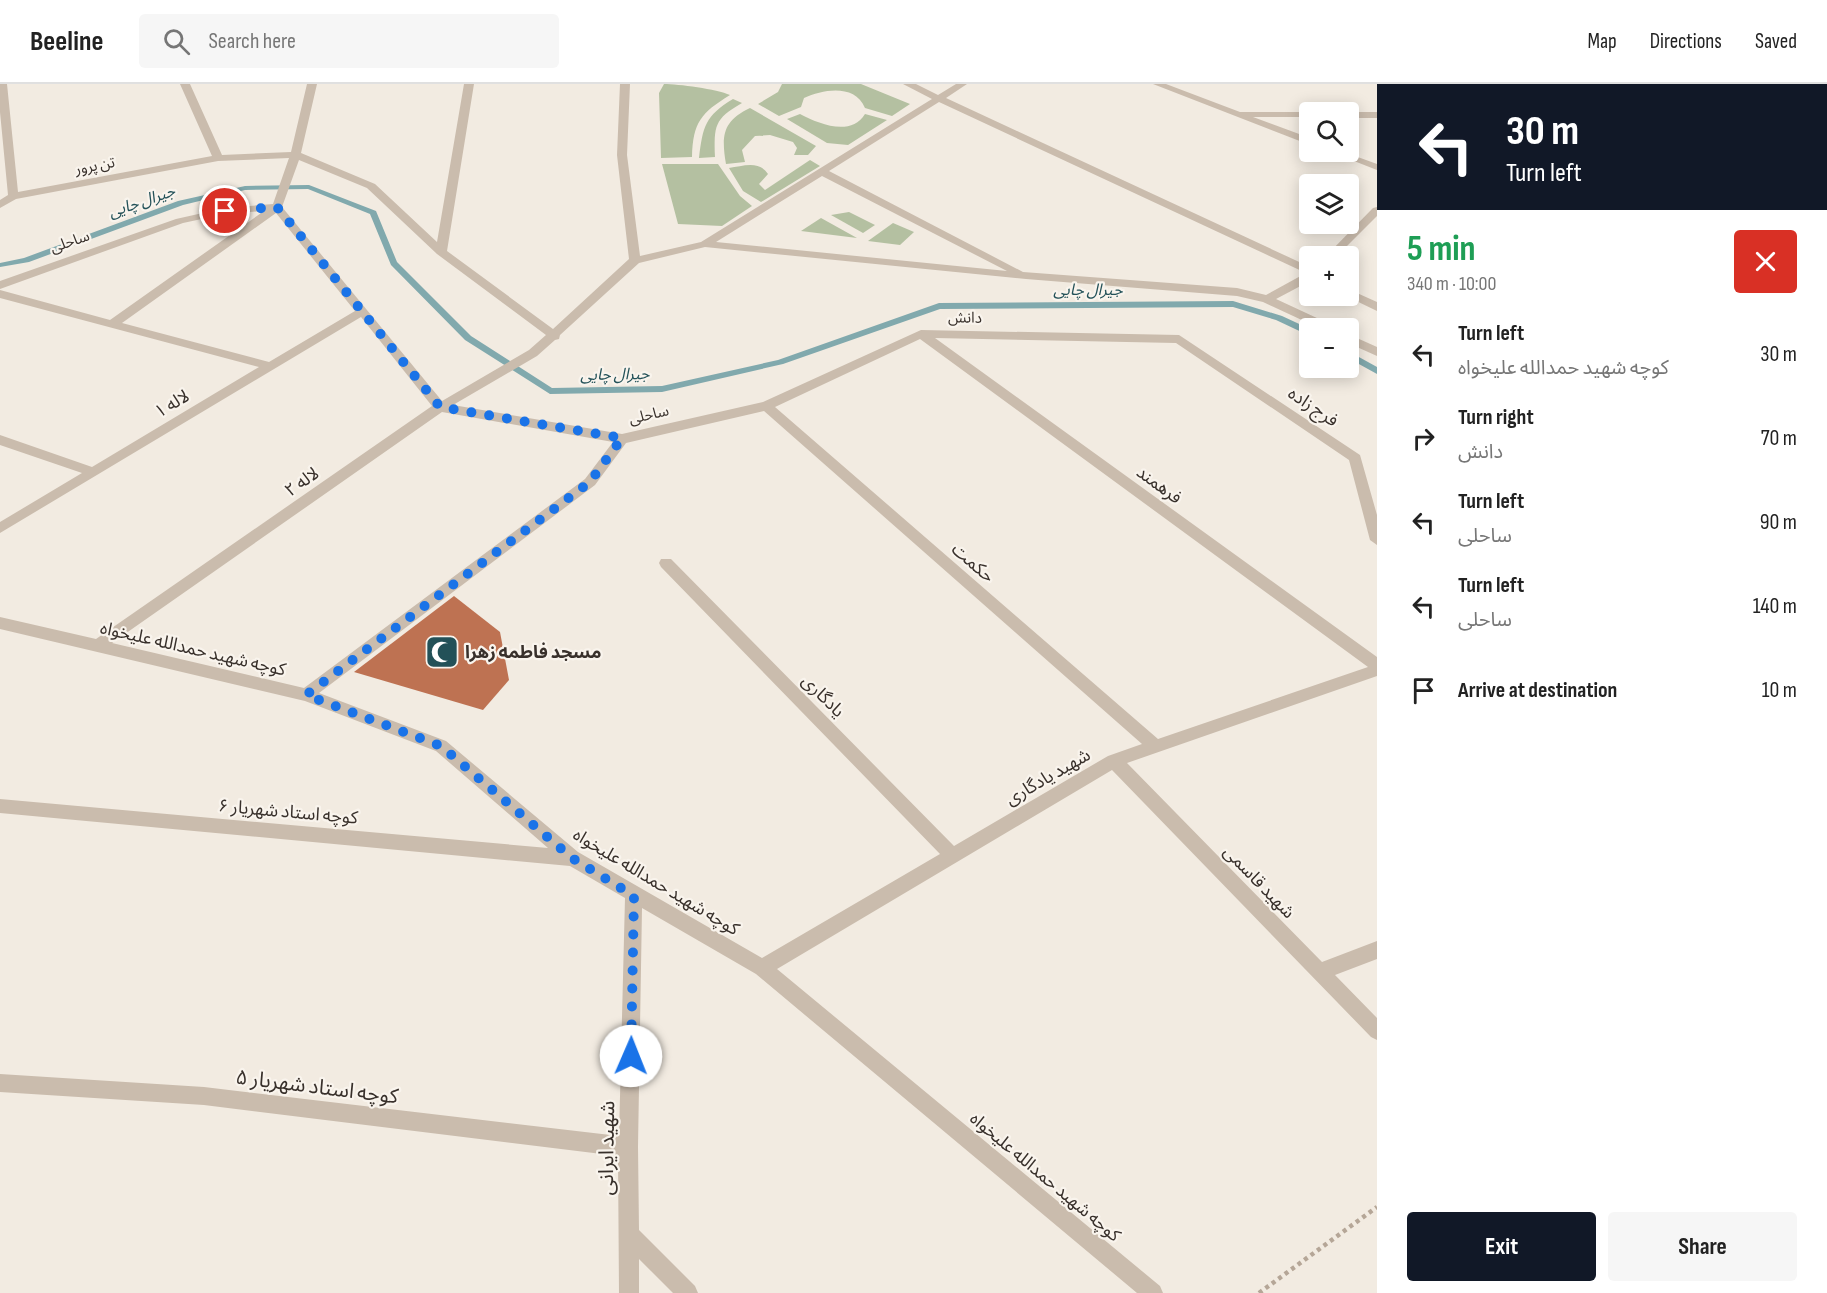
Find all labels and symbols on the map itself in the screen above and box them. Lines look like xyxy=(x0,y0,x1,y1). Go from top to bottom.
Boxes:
street label: تن پرور xyxy=(72,153,117,179)
water label: جیرال چایی xyxy=(106,182,178,222)
pin xyxy=(199,185,250,236)
street label: ساحلی xyxy=(48,226,92,258)
water label: جیرال چایی xyxy=(1053,281,1123,300)
street label: دانش xyxy=(948,308,982,328)
water label: جیرال چایی xyxy=(580,365,650,385)
street label: فرج زاده xyxy=(1283,383,1342,433)
street label: لاله ۱ xyxy=(151,385,193,423)
street label: ساحلی xyxy=(627,401,671,429)
street label: فرهمند xyxy=(1132,462,1186,508)
street label: لاله ۲ xyxy=(281,463,323,501)
street label: حکمت xyxy=(947,539,999,587)
street label: کوچه شهید حمدالله علیخواه xyxy=(98,617,288,681)
mosque icon: مسجد فاطمه زهرا xyxy=(424,634,460,670)
place label: مسجد فاطمه زهرا xyxy=(465,642,602,663)
street label: یادگاری xyxy=(797,670,849,722)
street label: شهید یادگاری xyxy=(1002,744,1094,810)
street label: کوچه استاد شهریار ۶ xyxy=(217,795,359,829)
street label: کوچه شهید حمدالله علیخواه xyxy=(569,824,743,940)
street label: شهید قاسمی xyxy=(1219,841,1299,923)
position arrow xyxy=(599,1024,663,1088)
street label: کوچه استاد شهریار ۵ xyxy=(234,1065,400,1109)
street label: شهید ایرانی xyxy=(594,1100,620,1196)
street label: کوچه شهید حمدالله علیخواه xyxy=(966,1108,1125,1246)

